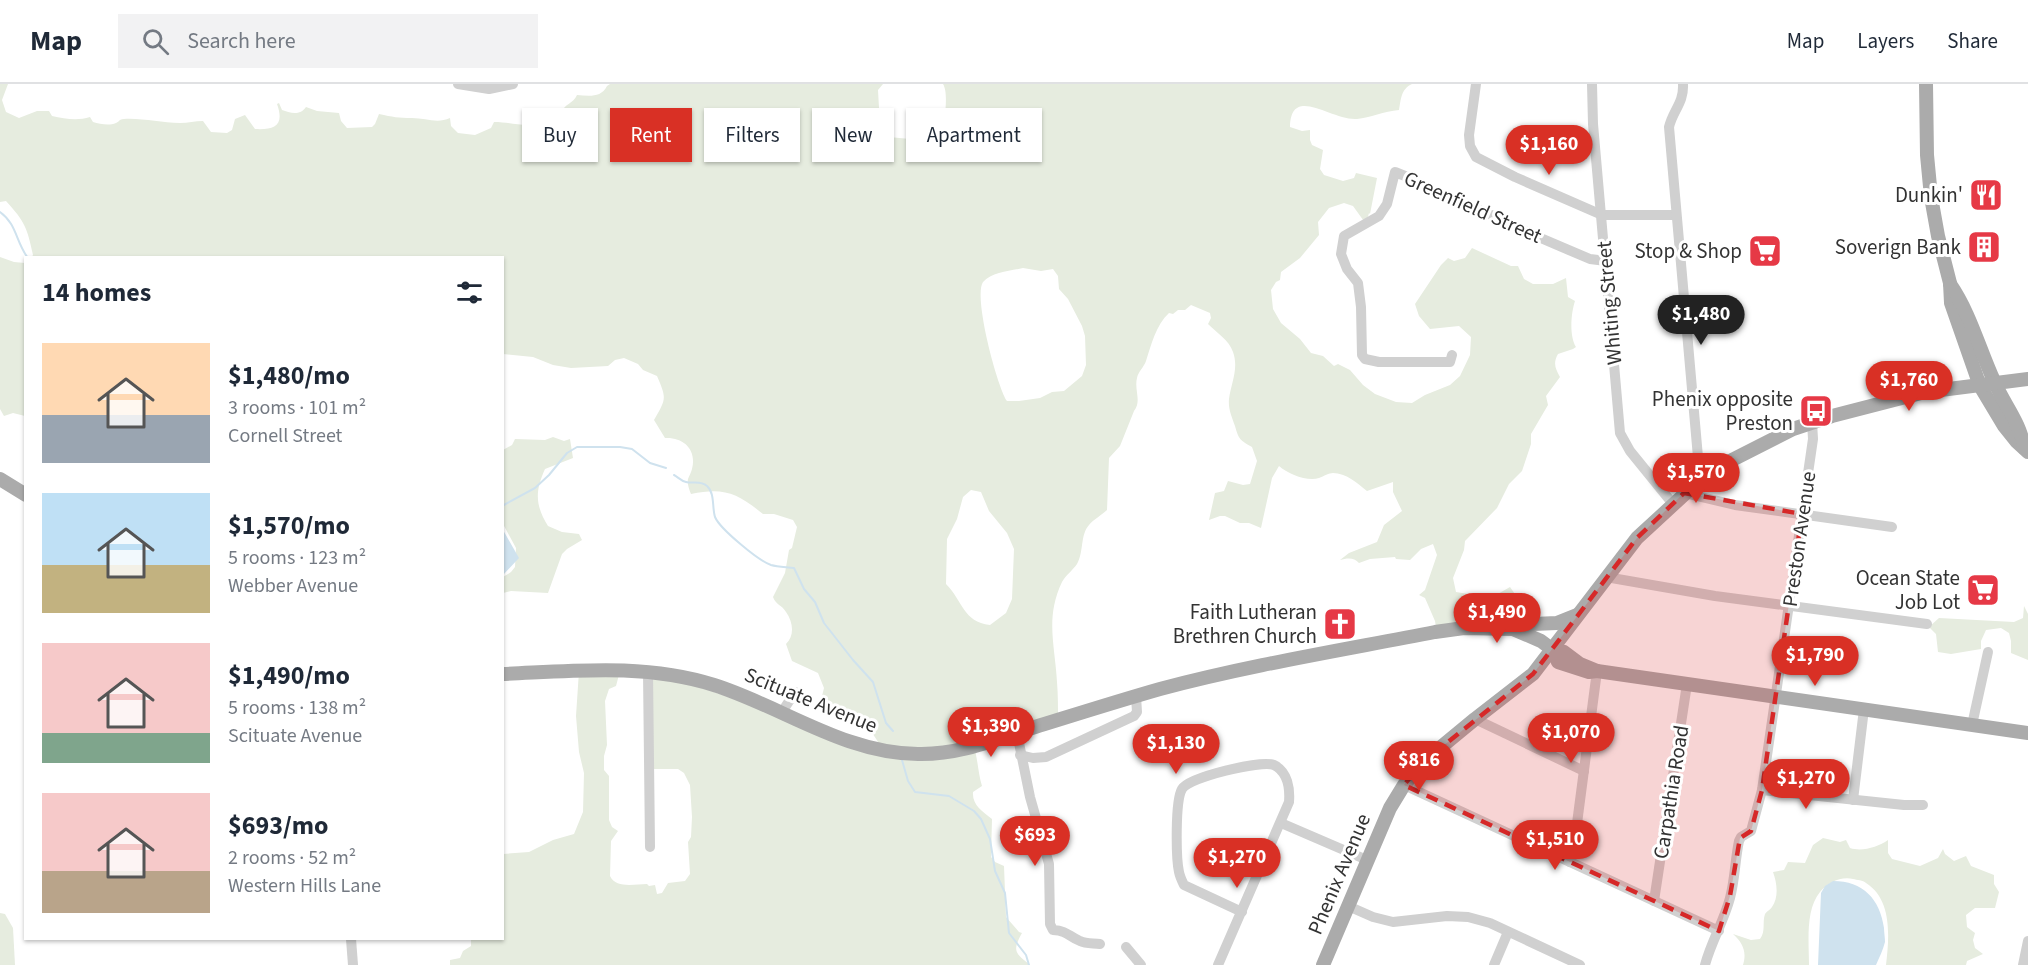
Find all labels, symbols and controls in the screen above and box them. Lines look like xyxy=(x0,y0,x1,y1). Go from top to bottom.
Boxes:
search box xyxy=(118,14,538,68)
text: Map xyxy=(30,21,82,61)
icon: search xyxy=(139,25,172,58)
text: Search here xyxy=(187,25,296,57)
text: Map xyxy=(1787,26,1824,56)
text: Layers xyxy=(1857,26,1914,56)
text: Share xyxy=(1947,26,1998,56)
chip: Buy xyxy=(522,108,598,162)
chip: Rent xyxy=(610,108,692,162)
chip: Filters xyxy=(704,108,800,162)
chip: New xyxy=(812,108,894,162)
chip: Apartment xyxy=(906,108,1042,162)
pin: $1,160 xyxy=(1500,125,1598,176)
text: $1,160 xyxy=(1520,130,1578,158)
street label: Greenfield Street xyxy=(1399,163,1547,251)
restaurant icon: Dunkin' xyxy=(1968,177,2004,213)
place label: Dunkin' xyxy=(1895,180,1963,210)
building icon: Soverign Bank xyxy=(1966,229,2002,265)
place label: Soverign Bank xyxy=(1835,232,1962,262)
supermarket icon: Stop & Shop xyxy=(1747,233,1783,269)
place label: Stop & Shop xyxy=(1635,236,1742,266)
street label: Whiting Street xyxy=(1589,240,1629,366)
text: 14 homes xyxy=(42,274,151,311)
icon: filters xyxy=(453,276,486,309)
pin: $1,480 xyxy=(1652,295,1750,346)
text: $1,480 xyxy=(1672,300,1730,328)
text: $1,480/mo xyxy=(228,357,350,394)
pin: $1,760 xyxy=(1860,361,1958,412)
text: $1,760 xyxy=(1880,366,1938,394)
icon: home xyxy=(90,367,162,439)
place label: Phenix opposite Preston xyxy=(1652,384,1793,438)
bus stop icon: Phenix opposite Preston xyxy=(1798,393,1834,429)
text: 3 rooms · 101 m² xyxy=(228,394,366,422)
text: Cornell Street xyxy=(228,422,342,450)
pin: $1,570 xyxy=(1647,453,1745,504)
text: $1,570 xyxy=(1667,458,1725,486)
street label: Preston Avenue xyxy=(1775,469,1823,609)
text: $1,570/mo xyxy=(228,507,350,544)
icon: home xyxy=(90,517,162,589)
text: 5 rooms · 123 m² xyxy=(228,544,366,572)
place label: Ocean State Job Lot xyxy=(1856,563,1960,617)
text: Webber Avenue xyxy=(228,572,358,600)
supermarket icon: Ocean State Job Lot xyxy=(1965,572,2001,608)
pin: $1,490 xyxy=(1448,593,1546,644)
place label: Faith Lutheran Brethren Church xyxy=(1173,597,1317,651)
text: $1,490 xyxy=(1468,598,1526,626)
church icon: Faith Lutheran Brethren Church xyxy=(1322,606,1358,642)
pin: $1,790 xyxy=(1766,636,1864,687)
text: $1,790 xyxy=(1786,641,1844,669)
text: $1,490/mo xyxy=(228,657,350,694)
street label: Scituate Avenue xyxy=(740,660,882,740)
icon: home xyxy=(90,667,162,739)
text: 5 rooms · 138 m² xyxy=(228,694,366,722)
pin: $1,390 xyxy=(942,707,1040,758)
text: $1,390 xyxy=(962,712,1020,740)
pin: $1,070 xyxy=(1522,713,1620,764)
text: $1,070 xyxy=(1542,718,1600,746)
text: Scituate Avenue xyxy=(228,722,362,750)
street label: Carpathia Road xyxy=(1646,723,1696,861)
pin: $1,130 xyxy=(1127,724,1225,775)
text: $1,130 xyxy=(1147,729,1205,757)
pin: $816 xyxy=(1383,741,1455,792)
text: $816 xyxy=(1398,746,1440,774)
pin: $1,270 xyxy=(1757,759,1855,810)
text: $1,270 xyxy=(1777,764,1835,792)
text: $693/mo xyxy=(228,807,328,844)
street label: Phenix Avenue xyxy=(1300,809,1378,939)
pin: $693 xyxy=(999,816,1071,867)
icon: home xyxy=(90,817,162,889)
pin: $1,510 xyxy=(1506,820,1604,871)
text: $693 xyxy=(1014,821,1056,849)
text: $1,510 xyxy=(1526,825,1584,853)
pin: $1,270 xyxy=(1188,838,1286,889)
text: $1,270 xyxy=(1208,843,1266,871)
text: 2 rooms · 52 m² xyxy=(228,844,356,872)
text: Western Hills Lane xyxy=(228,872,381,900)

